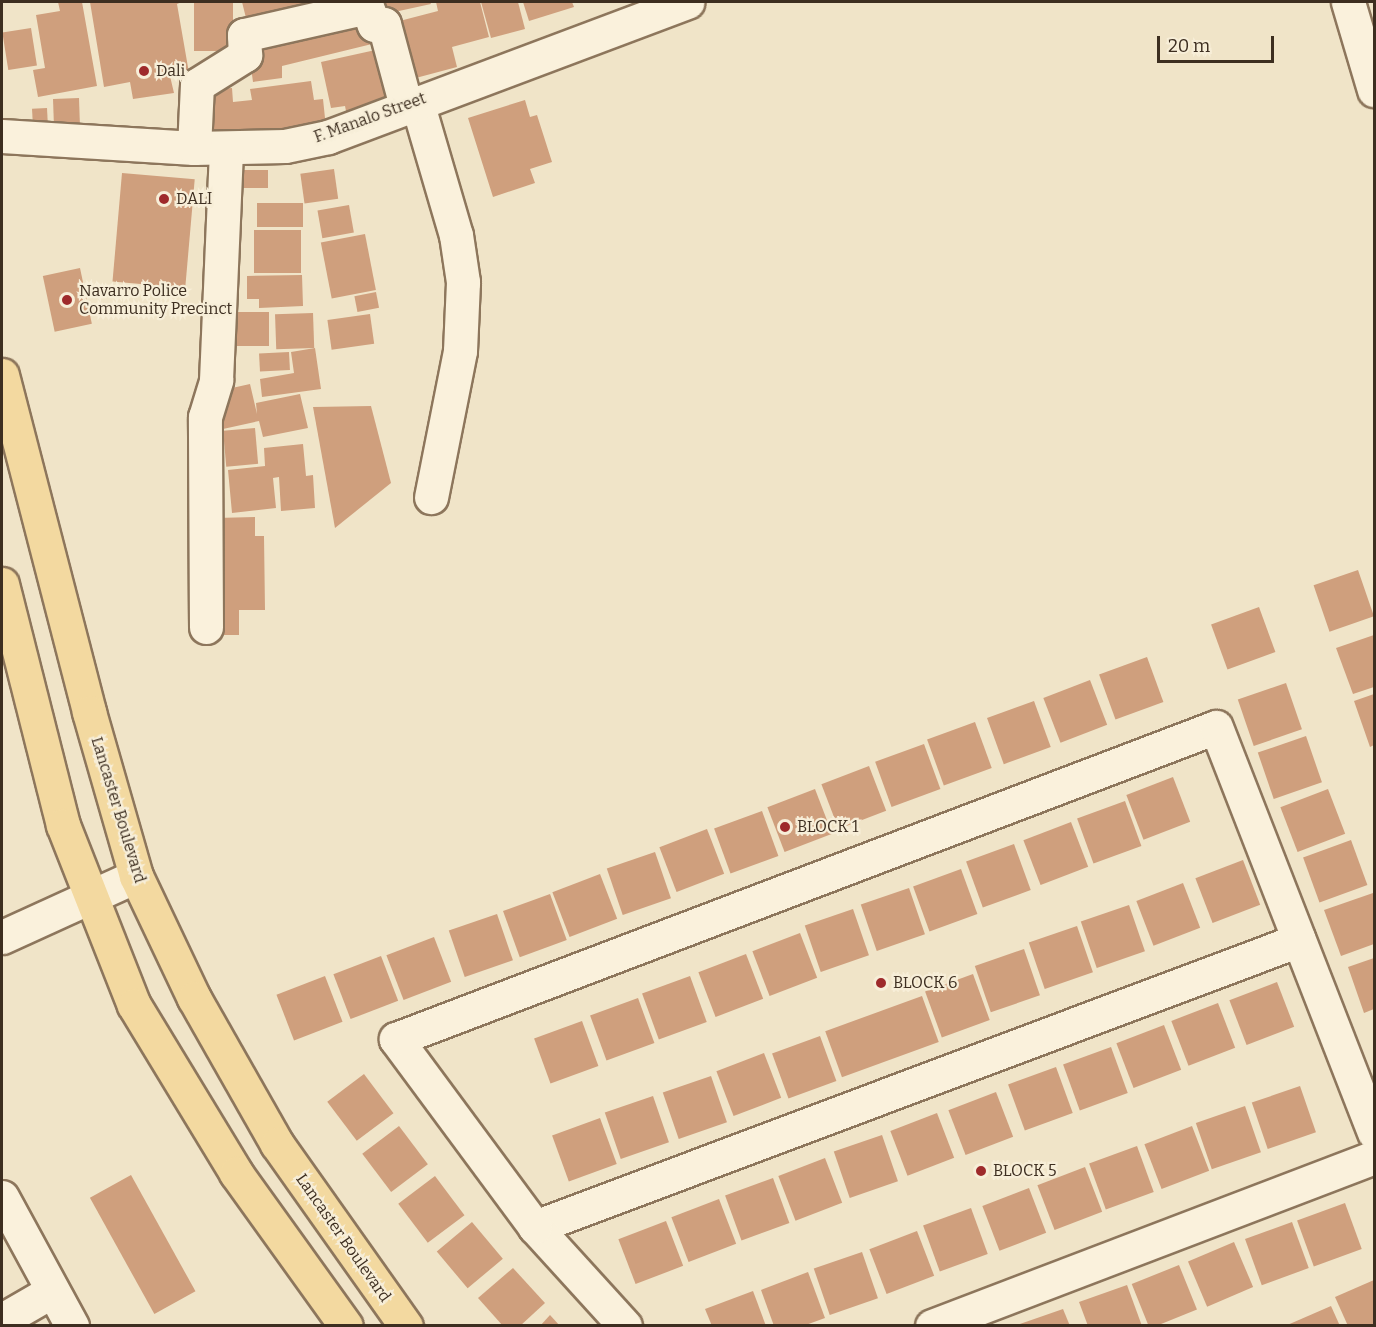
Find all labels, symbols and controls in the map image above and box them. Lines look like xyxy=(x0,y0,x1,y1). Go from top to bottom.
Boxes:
scale bar xyxy=(1160,24,1277,62)
text: 20 m xyxy=(1168,35,1210,57)
place label: Dali xyxy=(156,61,185,81)
marker: Dali xyxy=(137,64,151,78)
street label: F. Manalo Street xyxy=(311,89,429,147)
place label: DALI xyxy=(176,189,212,209)
marker: DALI xyxy=(157,192,171,206)
place label: Navarro Police Community Precinct xyxy=(79,281,232,319)
marker: Navarro Police Community Precinct xyxy=(60,293,74,307)
street label: Lancaster Boulevard xyxy=(87,735,149,885)
place label: BLOCK 1 xyxy=(797,817,858,837)
marker: BLOCK 1 xyxy=(778,820,792,834)
place label: BLOCK 6 xyxy=(893,973,957,993)
marker: BLOCK 6 xyxy=(874,976,888,990)
place label: BLOCK 5 xyxy=(993,1161,1056,1181)
marker: BLOCK 5 xyxy=(974,1164,988,1178)
street label: Lancaster Boulevard xyxy=(292,1170,394,1306)

